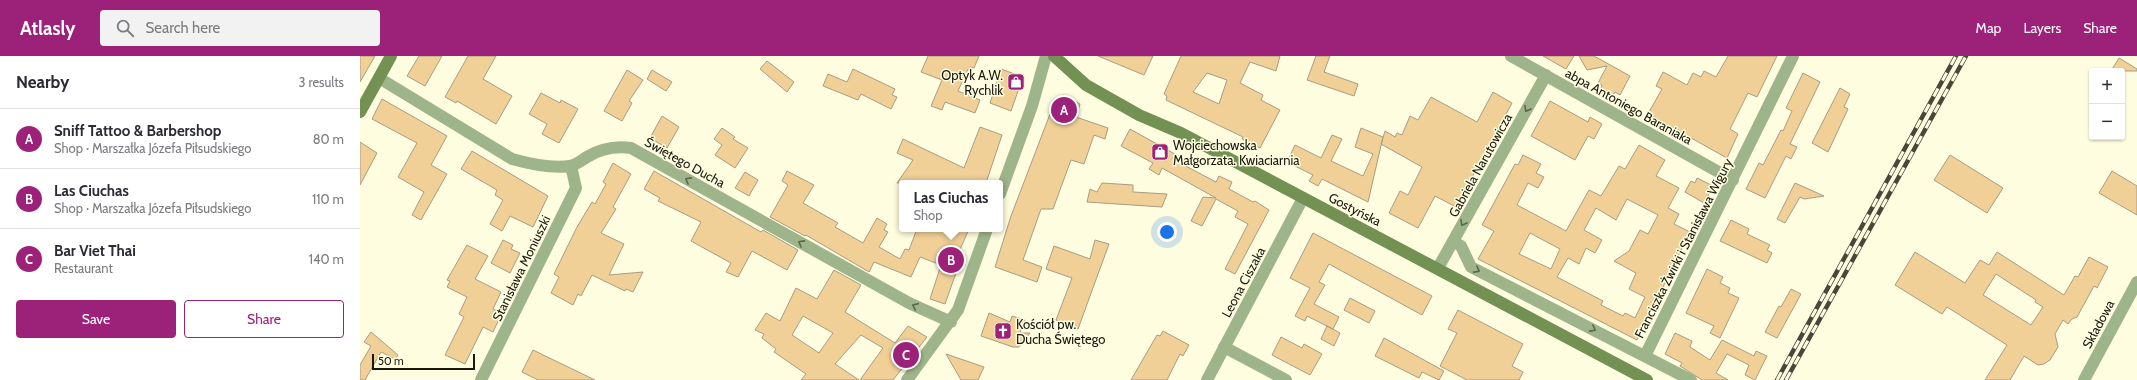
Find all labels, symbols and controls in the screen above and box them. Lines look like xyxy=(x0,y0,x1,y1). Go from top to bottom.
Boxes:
search box xyxy=(100,10,380,46)
text: Atlasly xyxy=(20,17,76,40)
icon: search xyxy=(114,17,136,39)
text: Search here xyxy=(146,19,220,37)
text: Map xyxy=(1976,19,2001,37)
text: Layers xyxy=(2023,19,2061,37)
text: Share xyxy=(2083,19,2117,37)
street label: abpa Antoniego Baraniaka xyxy=(1563,65,1696,148)
place label: Optyk A.W. Rychlik xyxy=(941,67,1003,98)
map controls xyxy=(2089,68,2125,140)
button: + xyxy=(2089,68,2125,104)
text: Nearby xyxy=(16,72,69,92)
shop icon: Optyk A.W. Rychlik xyxy=(1006,72,1026,92)
text: 3 results xyxy=(298,74,344,90)
pin: A xyxy=(1051,95,1077,125)
button: − xyxy=(2089,104,2125,140)
one-way arrow xyxy=(1524,105,1531,112)
street label: Gabriela Narutowicza xyxy=(1445,110,1515,220)
text: Sniff Tattoo & Barbershop xyxy=(54,122,221,140)
text: A xyxy=(25,131,33,147)
text: 80 m xyxy=(313,131,344,147)
street label: Świętego Ducha xyxy=(642,133,729,191)
place label: Wojciechowska Małgorzata. Kwiaciarnia xyxy=(1173,137,1300,168)
text: Shop · Marszałka Józefa Piłsudskiego xyxy=(54,140,251,156)
shop icon: Wojciechowska Małgorzata. Kwiaciarnia xyxy=(1150,142,1170,162)
street label: Franciszka Żwirki i Stanisława Wigury xyxy=(1631,155,1736,341)
one-way arrow xyxy=(685,177,692,184)
popup xyxy=(899,180,1003,232)
text: Las Ciuchas xyxy=(54,182,129,200)
text: Las Ciuchas xyxy=(914,189,988,207)
street label: Gostyńska xyxy=(1326,189,1385,229)
text: B xyxy=(25,191,33,207)
text: 110 m xyxy=(312,191,344,207)
text: Shop · Marszałka Józefa Piłsudskiego xyxy=(54,200,251,216)
text: Shop xyxy=(914,207,942,223)
street label: Stanisława Moniuszki xyxy=(488,213,554,323)
one-way arrow xyxy=(1461,218,1468,226)
your location xyxy=(1157,222,1177,242)
one-way arrow xyxy=(798,240,806,248)
text: Bar Viet Thai xyxy=(54,242,136,260)
street label: Leona Ciszaka xyxy=(1218,243,1269,320)
pin: B xyxy=(938,245,964,275)
text: C xyxy=(25,251,33,267)
text: 140 m xyxy=(309,251,344,267)
text: Restaurant xyxy=(54,260,113,276)
one-way arrow xyxy=(1473,265,1480,272)
street label: Składowa xyxy=(2079,296,2118,351)
button: Save xyxy=(16,300,176,338)
button: Share xyxy=(184,300,344,338)
one-way arrow xyxy=(912,302,919,310)
place label: Kościół pw. Ducha Świętego xyxy=(1016,316,1105,347)
church icon: Kościół pw. Ducha Świętego xyxy=(993,321,1013,341)
one-way arrow xyxy=(1589,324,1596,332)
pin: C xyxy=(893,340,919,370)
scale bar xyxy=(372,352,475,371)
text: 50 m xyxy=(378,354,404,368)

